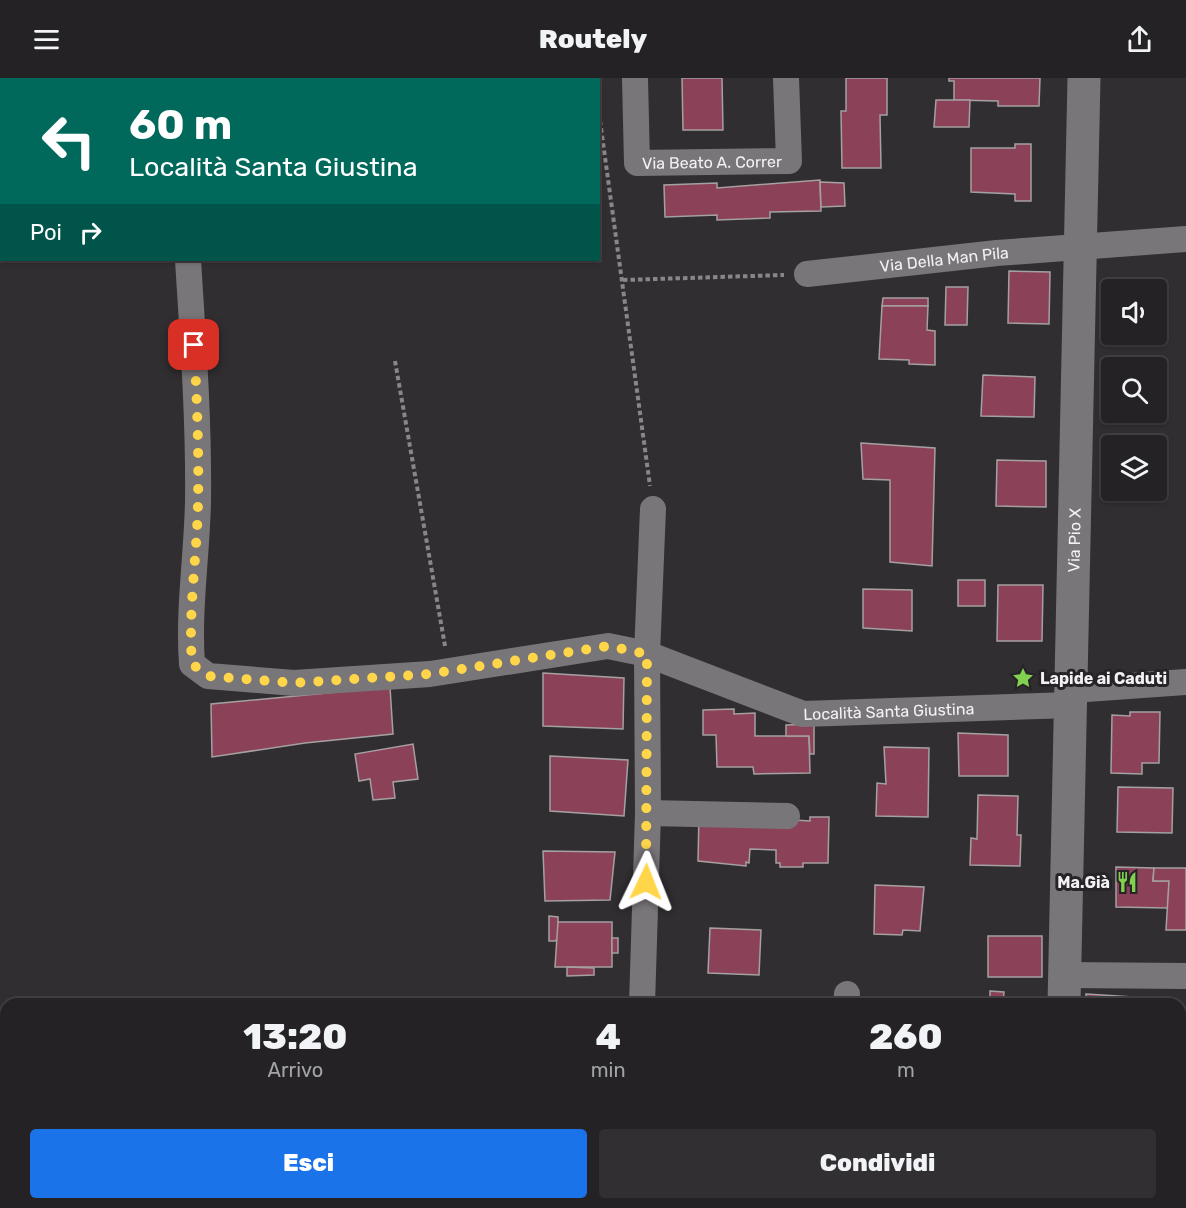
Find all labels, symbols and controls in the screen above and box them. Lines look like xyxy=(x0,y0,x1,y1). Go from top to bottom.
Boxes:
icon: menu xyxy=(30,23,63,56)
text: Routely xyxy=(539,23,647,55)
icon: share xyxy=(1123,23,1156,56)
text: 60 m xyxy=(129,100,232,150)
icon: left xyxy=(30,102,108,180)
text: Località Santa Giustina xyxy=(129,151,418,183)
street label: Via Beato A. Correr xyxy=(642,152,782,173)
icon: right xyxy=(74,216,107,249)
text: Poi xyxy=(30,219,62,246)
street label: Via Della Man Pila xyxy=(879,243,1009,276)
map controls xyxy=(1101,279,1167,501)
button: sound xyxy=(1101,279,1167,345)
pin xyxy=(168,319,219,370)
icon: arrive xyxy=(177,328,210,361)
button: search xyxy=(1101,357,1167,423)
button: layers xyxy=(1101,435,1167,501)
street label: Via Pio X xyxy=(1064,508,1085,573)
place icon: Lapide ai Caduti xyxy=(1011,666,1035,690)
place label: Lapide ai Caduti xyxy=(1040,669,1167,688)
street label: Località Santa Giustina xyxy=(803,699,975,724)
position arrow xyxy=(614,850,678,914)
restaurant icon: Ma.Già xyxy=(1115,870,1139,894)
place label: Ma.Già xyxy=(1057,873,1110,892)
text: 13:20 xyxy=(243,1015,348,1058)
text: 4 xyxy=(595,1015,621,1058)
text: 260 xyxy=(869,1015,943,1058)
text: Arrivo xyxy=(268,1058,323,1082)
text: min xyxy=(591,1058,626,1082)
text: m xyxy=(897,1058,915,1082)
button: Esci xyxy=(30,1129,587,1198)
button: Condividi xyxy=(599,1129,1156,1198)

